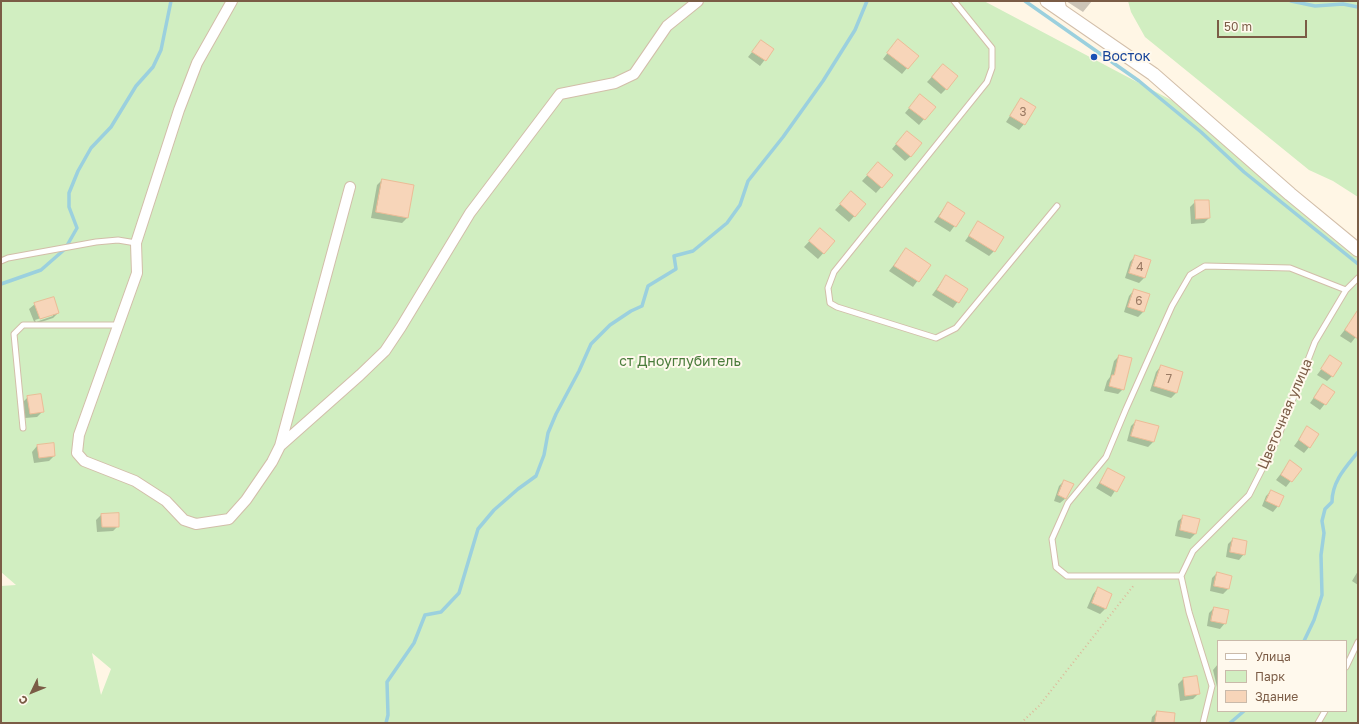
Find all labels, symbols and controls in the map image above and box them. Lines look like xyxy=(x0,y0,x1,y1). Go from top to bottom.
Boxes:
scale bar xyxy=(1219,12,1309,38)
text: 50 m xyxy=(1224,19,1252,34)
place label: Восток xyxy=(1102,49,1151,65)
marker: Восток xyxy=(1089,52,1099,62)
house number: 3 xyxy=(1019,105,1027,119)
house number: 4 xyxy=(1136,260,1144,274)
house number: 6 xyxy=(1135,294,1143,308)
park label: ст Дноуглубитель xyxy=(619,354,741,370)
street label: Цветочная улица xyxy=(1254,356,1316,472)
house number: 7 xyxy=(1166,372,1172,386)
legend xyxy=(1217,640,1347,712)
text: Улица xyxy=(1255,649,1291,664)
text: Парк xyxy=(1255,669,1285,684)
north arrow xyxy=(12,672,52,712)
text: Здание xyxy=(1255,689,1298,704)
text: С xyxy=(15,693,30,708)

